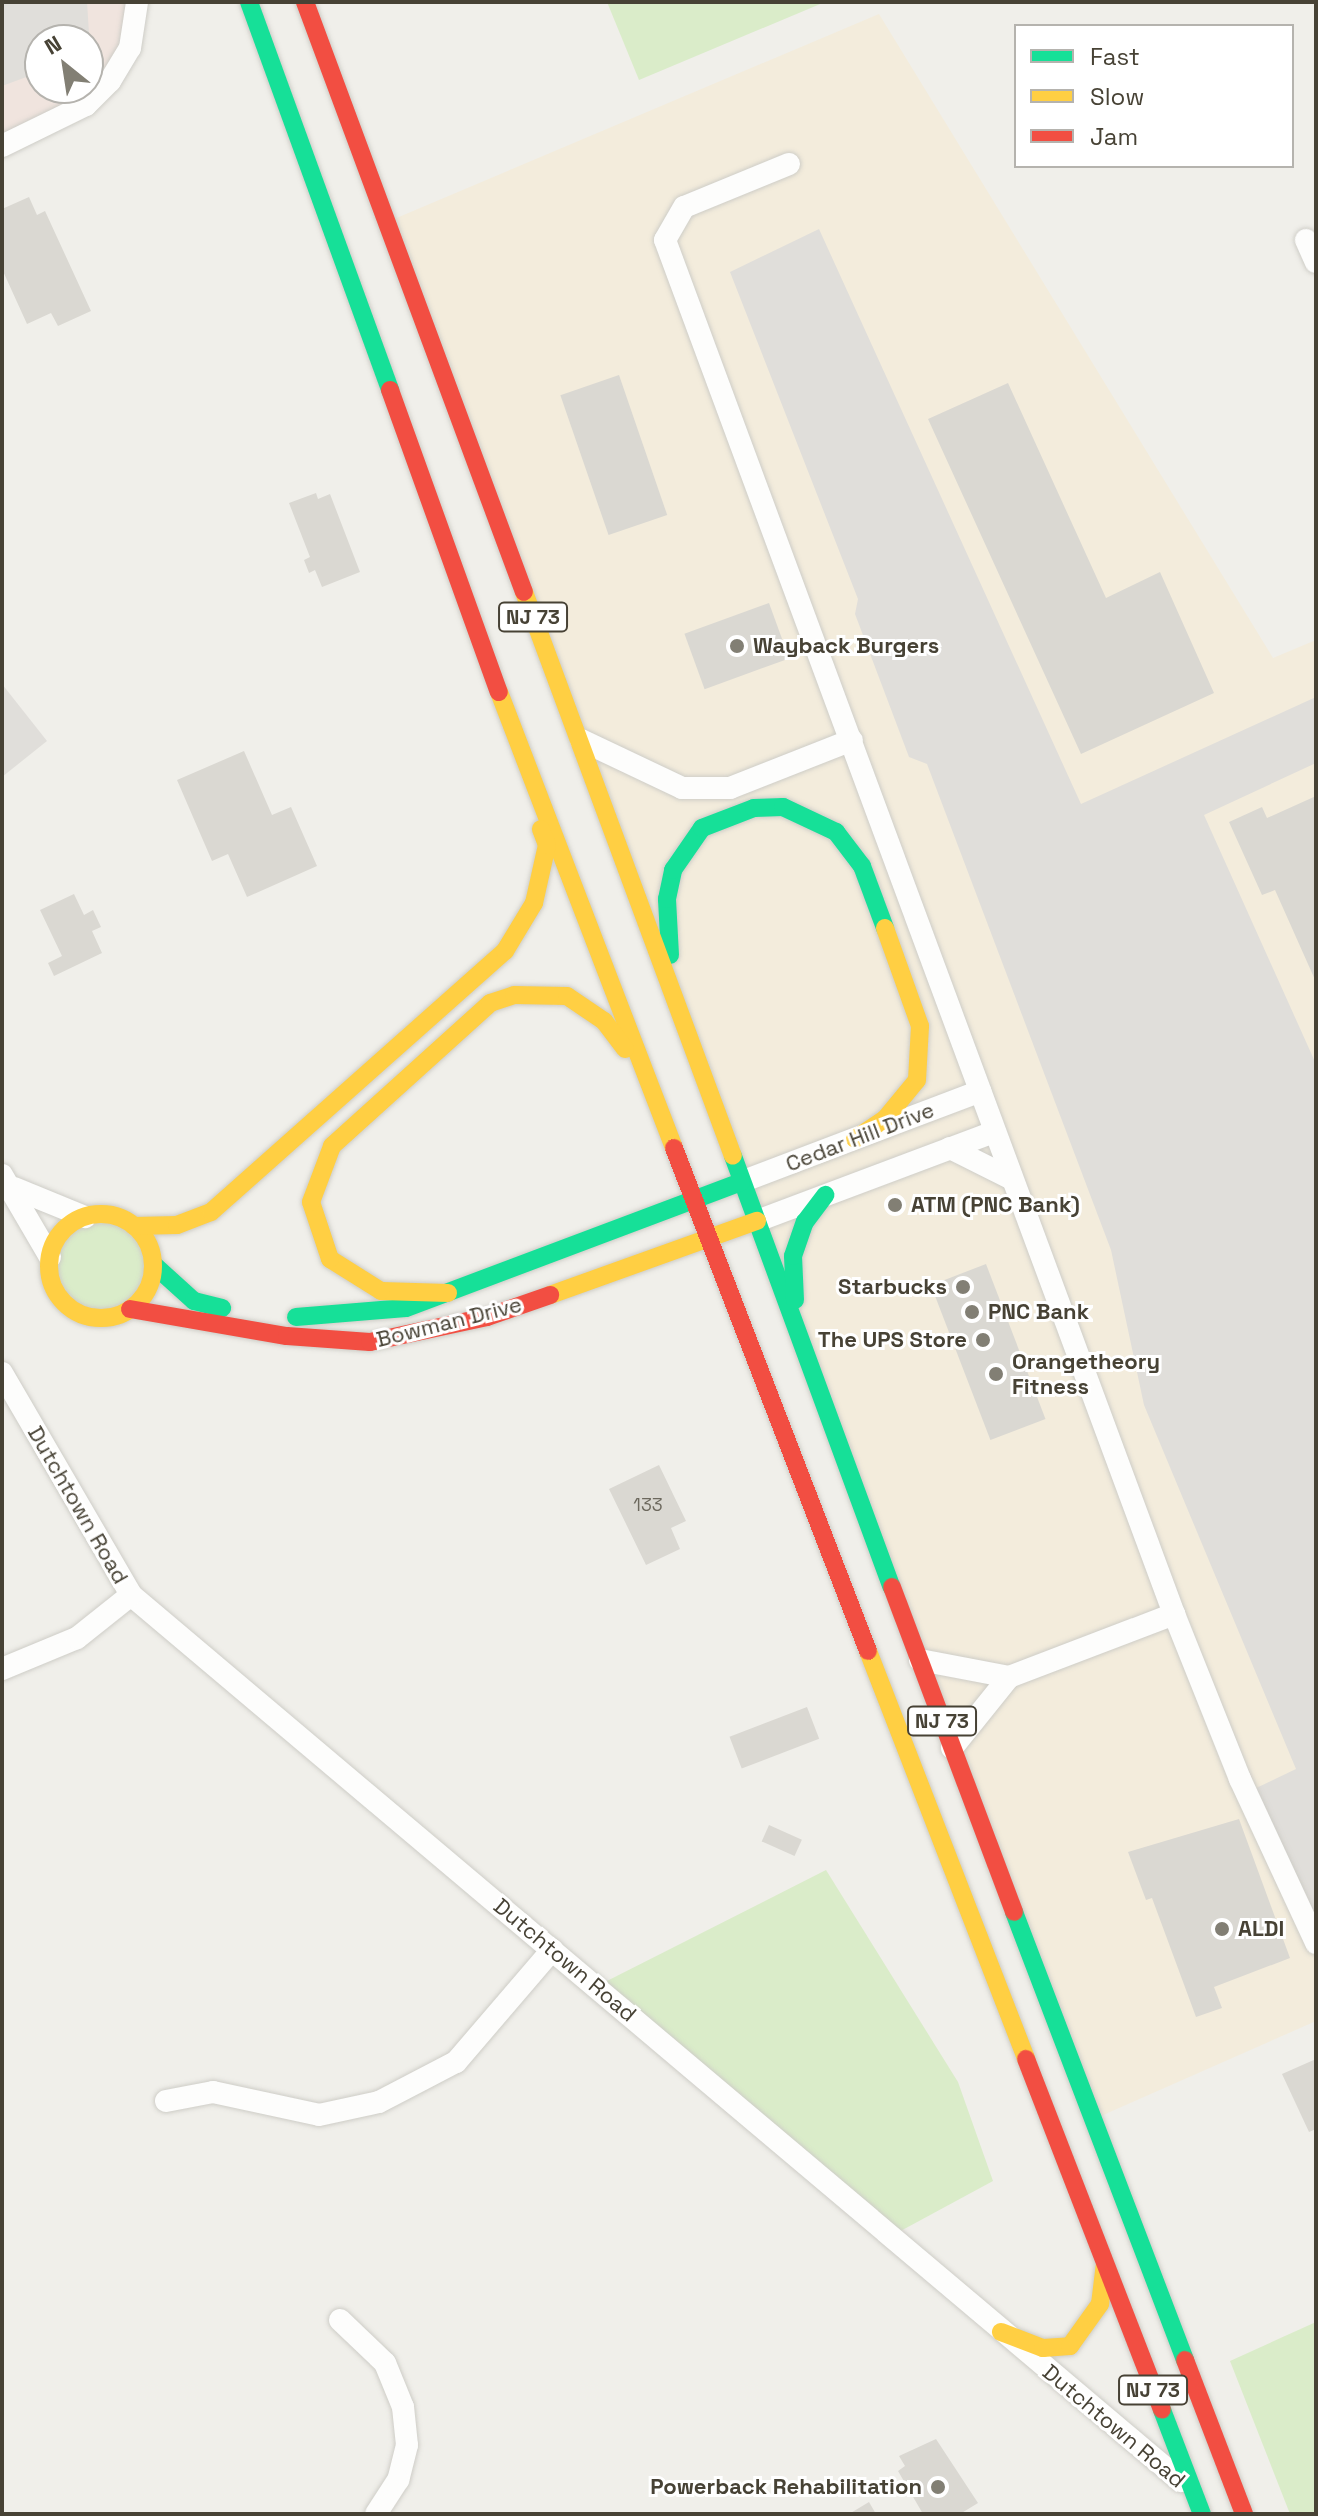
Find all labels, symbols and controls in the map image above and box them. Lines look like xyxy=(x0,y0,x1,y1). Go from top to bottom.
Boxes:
north arrow xyxy=(24,24,104,104)
legend xyxy=(1014,24,1294,168)
text: N xyxy=(40,29,66,61)
text: Fast xyxy=(1090,41,1140,72)
text: Slow xyxy=(1090,81,1144,112)
text: Jam xyxy=(1090,121,1138,152)
road number: NJ 73 xyxy=(497,601,569,633)
place label: Wayback Burgers xyxy=(753,633,939,659)
marker: Wayback Burgers xyxy=(728,637,746,655)
street label: Cedar Hill Drive xyxy=(782,1097,938,1177)
place label: ATM (PNC Bank) xyxy=(911,1192,1080,1218)
marker: ATM (PNC Bank) xyxy=(886,1196,904,1214)
place label: Starbucks xyxy=(838,1274,947,1300)
marker: Starbucks xyxy=(954,1278,972,1296)
street label: Bowman Drive xyxy=(374,1291,524,1353)
place label: PNC Bank xyxy=(988,1299,1089,1325)
marker: PNC Bank xyxy=(963,1303,981,1321)
place label: The UPS Store xyxy=(818,1327,967,1353)
marker: The UPS Store xyxy=(974,1331,992,1349)
place label: Orangetheory Fitness xyxy=(1012,1348,1160,1400)
marker: Orangetheory Fitness xyxy=(987,1365,1005,1383)
street label: Dutchtown Road xyxy=(22,1421,134,1589)
house number: 133 xyxy=(633,1494,663,1516)
road number: NJ 73 xyxy=(906,1705,978,1737)
street label: Dutchtown Road xyxy=(488,1893,642,2027)
place label: ALDI xyxy=(1238,1916,1284,1942)
marker: ALDI xyxy=(1213,1920,1231,1938)
street label: Dutchtown Road xyxy=(1037,2359,1191,2493)
road number: NJ 73 xyxy=(1117,2374,1189,2406)
place label: Powerback Rehabilitation xyxy=(650,2474,922,2500)
marker: Powerback Rehabilitation xyxy=(929,2478,947,2496)

